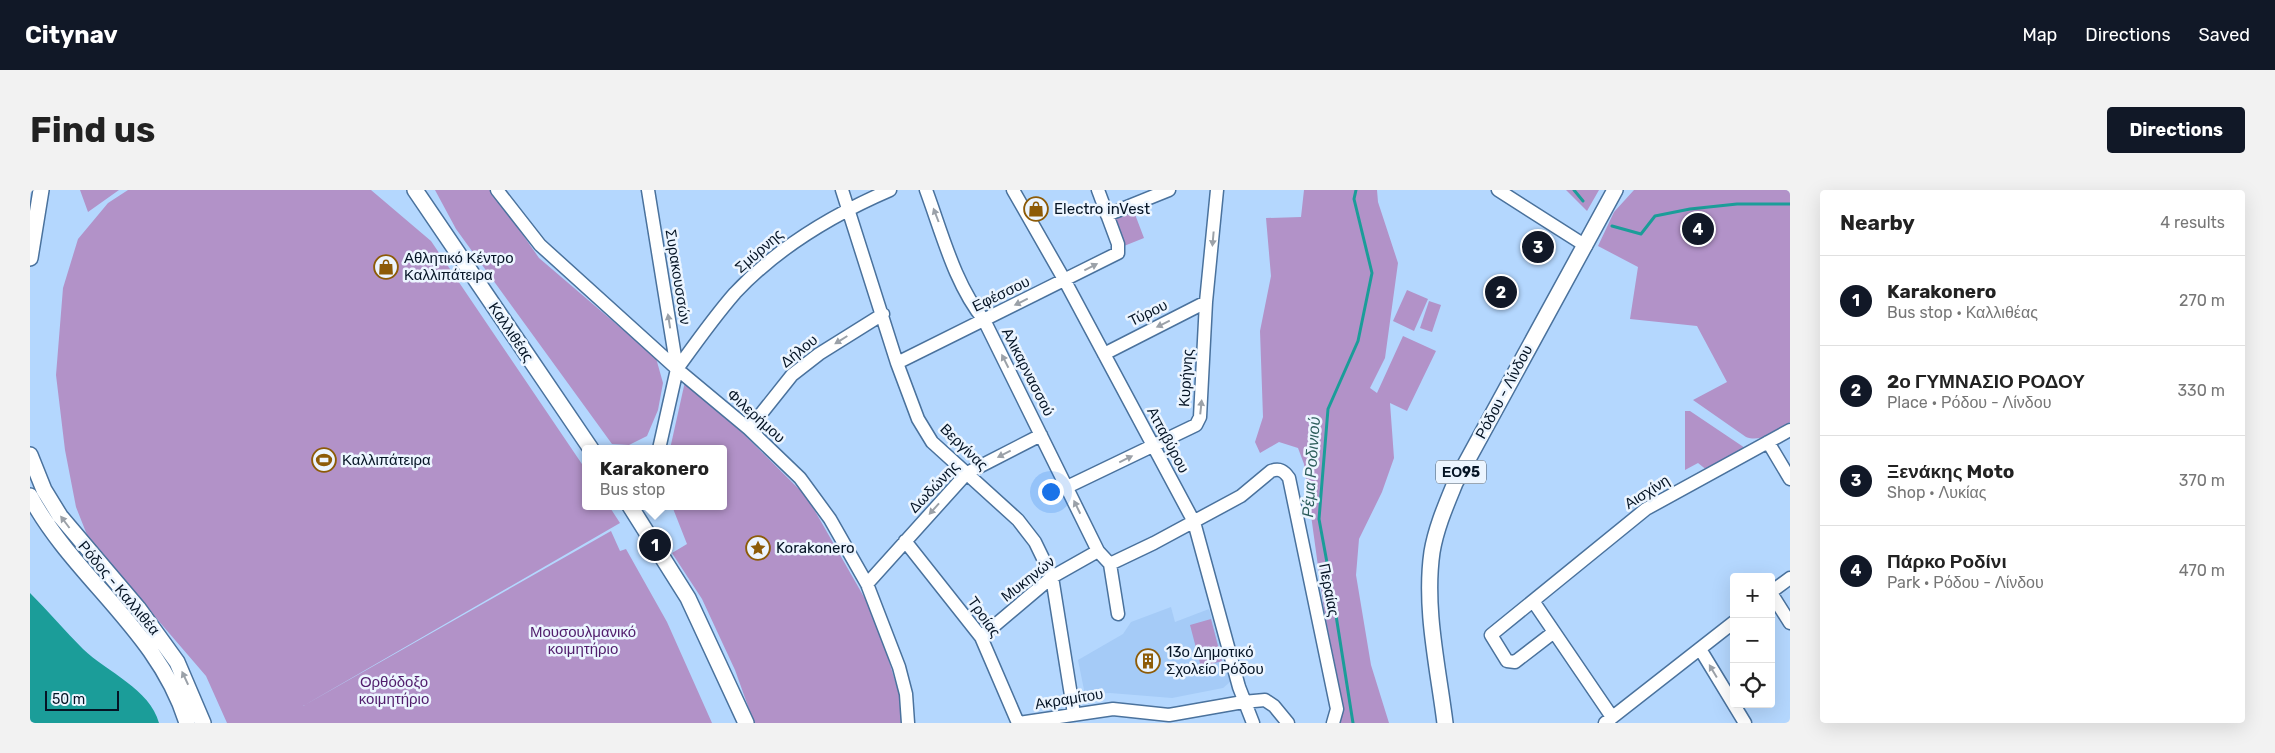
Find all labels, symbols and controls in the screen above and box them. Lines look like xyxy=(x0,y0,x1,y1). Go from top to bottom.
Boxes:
text: Citynav xyxy=(25,21,118,49)
text: Map xyxy=(2022,24,2057,46)
text: Directions xyxy=(2085,24,2171,46)
text: Saved xyxy=(2199,24,2250,46)
button: Directions xyxy=(2107,107,2245,153)
text: Find us xyxy=(30,109,155,151)
shop icon: Electro inVest xyxy=(1023,196,1049,222)
place label: Electro inVest xyxy=(1054,200,1150,218)
one-way arrow xyxy=(932,207,940,222)
pin: 4 xyxy=(1682,210,1714,248)
text: Nearby xyxy=(1840,210,1915,235)
text: 4 results xyxy=(2160,213,2225,232)
street label: Σμύρνης xyxy=(731,225,787,277)
street label: Συρακουσσών xyxy=(662,228,694,326)
pin: 3 xyxy=(1522,228,1554,266)
one-way arrow xyxy=(1208,231,1216,247)
place label: Αθλητικό Κέντρο Καλλιπάτειρα xyxy=(404,249,514,284)
shop icon: Αθλητικό Κέντρο Καλλιπάτειρα xyxy=(373,254,399,280)
one-way arrow xyxy=(1084,263,1098,271)
street label: Εφέσσου xyxy=(969,272,1033,316)
pin: 2 xyxy=(1485,273,1517,311)
text: Karakonero xyxy=(1887,280,1996,303)
text: 1 xyxy=(1852,291,1860,310)
text: 270 m xyxy=(2179,291,2225,310)
street label: Τύρου xyxy=(1126,296,1170,330)
street label: Καλλιθέας xyxy=(485,299,537,365)
one-way arrow xyxy=(1014,299,1028,307)
text: Bus stop · Καλλιθέας xyxy=(1887,303,2038,322)
one-way arrow xyxy=(665,313,673,329)
one-way arrow xyxy=(1156,320,1170,328)
street label: Αλικαρνασσού xyxy=(998,325,1058,419)
street label: Δήλου xyxy=(777,331,821,371)
one-way arrow xyxy=(835,335,848,344)
street label: Ρόδου - Λίνδου xyxy=(1472,342,1536,442)
street label: Κυρήνης xyxy=(1175,348,1197,408)
one-way arrow xyxy=(1001,354,1009,369)
text: 2ο ΓΥΜΝΑΣΙΟ ΡΟΔΟΥ xyxy=(1887,370,2085,393)
text: 2 xyxy=(1851,381,1861,400)
text: 330 m xyxy=(2177,381,2225,400)
street label: Φιλερήμου xyxy=(723,385,789,447)
text: Place · Ρόδου - Λίνδου xyxy=(1887,393,2051,412)
one-way arrow xyxy=(1197,399,1205,415)
street label: Ατταβύρου xyxy=(1143,404,1193,476)
water label: Ρέμα Ροδινιού xyxy=(1298,416,1324,518)
street label: Βεργίνας xyxy=(936,420,992,474)
popup xyxy=(582,445,727,510)
sports icon: Καλλιπάτειρα xyxy=(311,447,337,473)
one-way arrow xyxy=(997,450,1011,458)
place label: Καλλιπάτειρα xyxy=(342,451,431,469)
one-way arrow xyxy=(1119,455,1133,463)
text: Karakonero xyxy=(600,457,709,480)
street label: Δωδώνης xyxy=(905,457,963,517)
road number: ΕΟ95 xyxy=(1436,460,1486,484)
text: Ξενάκης Moto xyxy=(1887,460,2014,483)
street label: Αισχίνη xyxy=(1621,471,1673,513)
text: 3 xyxy=(1851,471,1861,490)
text: 370 m xyxy=(2179,471,2225,490)
your location xyxy=(1038,479,1064,505)
text: Bus stop xyxy=(600,480,665,499)
text: Shop · Λυκίας xyxy=(1887,483,1987,502)
one-way arrow xyxy=(1072,500,1080,514)
one-way arrow xyxy=(928,502,940,514)
one-way arrow xyxy=(59,516,70,529)
pin: 1 xyxy=(639,526,671,564)
place icon: Korakonero xyxy=(745,535,771,561)
street label: Ρόδος - Καλλιθέα xyxy=(74,537,164,639)
place label: Korakonero xyxy=(776,539,855,557)
text: Πάρκο Ροδίνι xyxy=(1887,550,2007,573)
street label: Μυκηνών xyxy=(998,552,1058,606)
text: 4 xyxy=(1851,561,1861,580)
text: 470 m xyxy=(2179,561,2225,580)
street label: Περαίας xyxy=(1315,562,1343,618)
map controls xyxy=(1730,573,1775,708)
button: + xyxy=(1730,573,1775,618)
text: Park · Ρόδου - Λίνδου xyxy=(1887,573,2044,592)
street label: Τροίας xyxy=(964,593,1004,641)
button: − xyxy=(1730,618,1775,663)
park label: Μουσουλμανικό κοιμητήριο xyxy=(530,623,636,658)
place label: 13ο Δημοτικό Σχολείο Ρόδου xyxy=(1166,643,1264,678)
building icon: 13ο Δημοτικό Σχολείο Ρόδου xyxy=(1135,648,1161,674)
button: locate xyxy=(1730,663,1775,708)
one-way arrow xyxy=(1709,665,1718,678)
one-way arrow xyxy=(181,671,189,685)
park label: Ορθόδοξο κοιμητήριο xyxy=(359,673,429,708)
street label: Ακραμίτου xyxy=(1034,685,1104,713)
scale bar xyxy=(45,688,119,711)
text: 50 m xyxy=(52,691,85,708)

